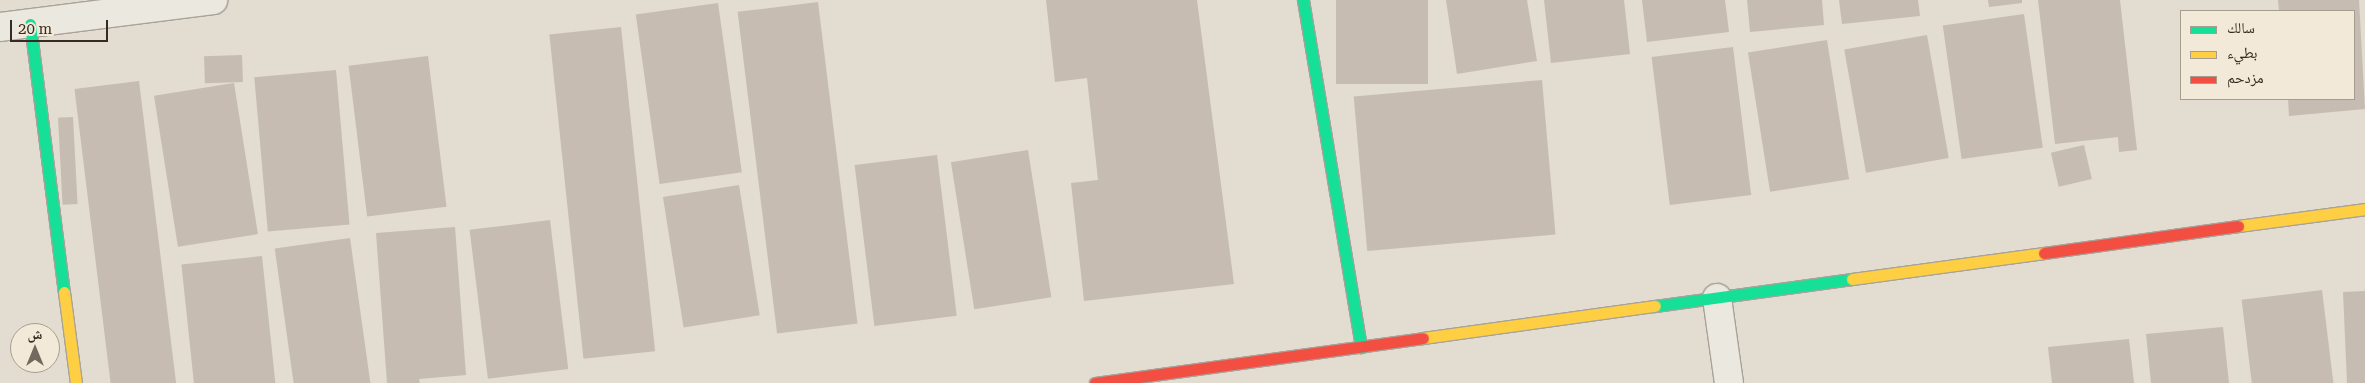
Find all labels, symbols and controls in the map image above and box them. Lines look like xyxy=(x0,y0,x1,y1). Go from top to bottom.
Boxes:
scale bar xyxy=(12,10,110,42)
legend xyxy=(2180,10,2355,100)
text: سالك xyxy=(2227,19,2255,37)
text: 20 m xyxy=(18,20,52,38)
text: بطيء xyxy=(2227,44,2257,62)
text: مزدحم xyxy=(2227,69,2264,87)
north arrow xyxy=(10,323,60,373)
text: ش xyxy=(28,326,42,342)

